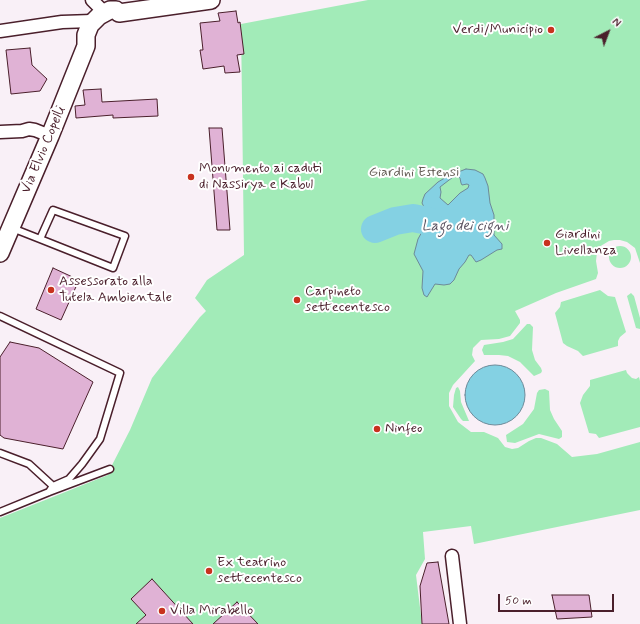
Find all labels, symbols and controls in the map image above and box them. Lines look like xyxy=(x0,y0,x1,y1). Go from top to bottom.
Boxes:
north arrow xyxy=(588,12,628,52)
text: N xyxy=(609,15,623,31)
place label: Verdi/Municipio xyxy=(452,22,543,38)
marker: Verdi/Municipio xyxy=(546,25,556,35)
street label: Via Elvio Copelli xyxy=(18,104,70,196)
place label: Monumento ai caduti di Nassirya e Kabul xyxy=(199,161,322,194)
park label: Giardini Estensi xyxy=(369,165,459,181)
marker: Monumento ai caduti di Nassirya e Kabul xyxy=(186,172,196,182)
water label: Lago dei cigni xyxy=(422,218,508,236)
place label: Giardini Livellanza xyxy=(555,227,617,260)
marker: Giardini Livellanza xyxy=(542,238,552,248)
place label: Assessorato alla Tutela Ambientale xyxy=(59,274,172,306)
place label: Carpineto settecentesco xyxy=(305,284,390,316)
marker: Assessorato alla Tutela Ambientale xyxy=(46,285,56,295)
marker: Carpineto settecentesco xyxy=(292,295,302,305)
place label: Ninfeo xyxy=(385,421,422,437)
marker: Ninfeo xyxy=(372,424,382,434)
place label: Ex teatrino settecentesco xyxy=(217,555,302,588)
marker: Ex teatrino settecentesco xyxy=(204,566,214,576)
scale bar xyxy=(500,586,616,612)
text: 50 m xyxy=(505,593,532,609)
place label: Villa Mirabello xyxy=(170,603,253,619)
marker: Villa Mirabello xyxy=(157,606,167,616)

